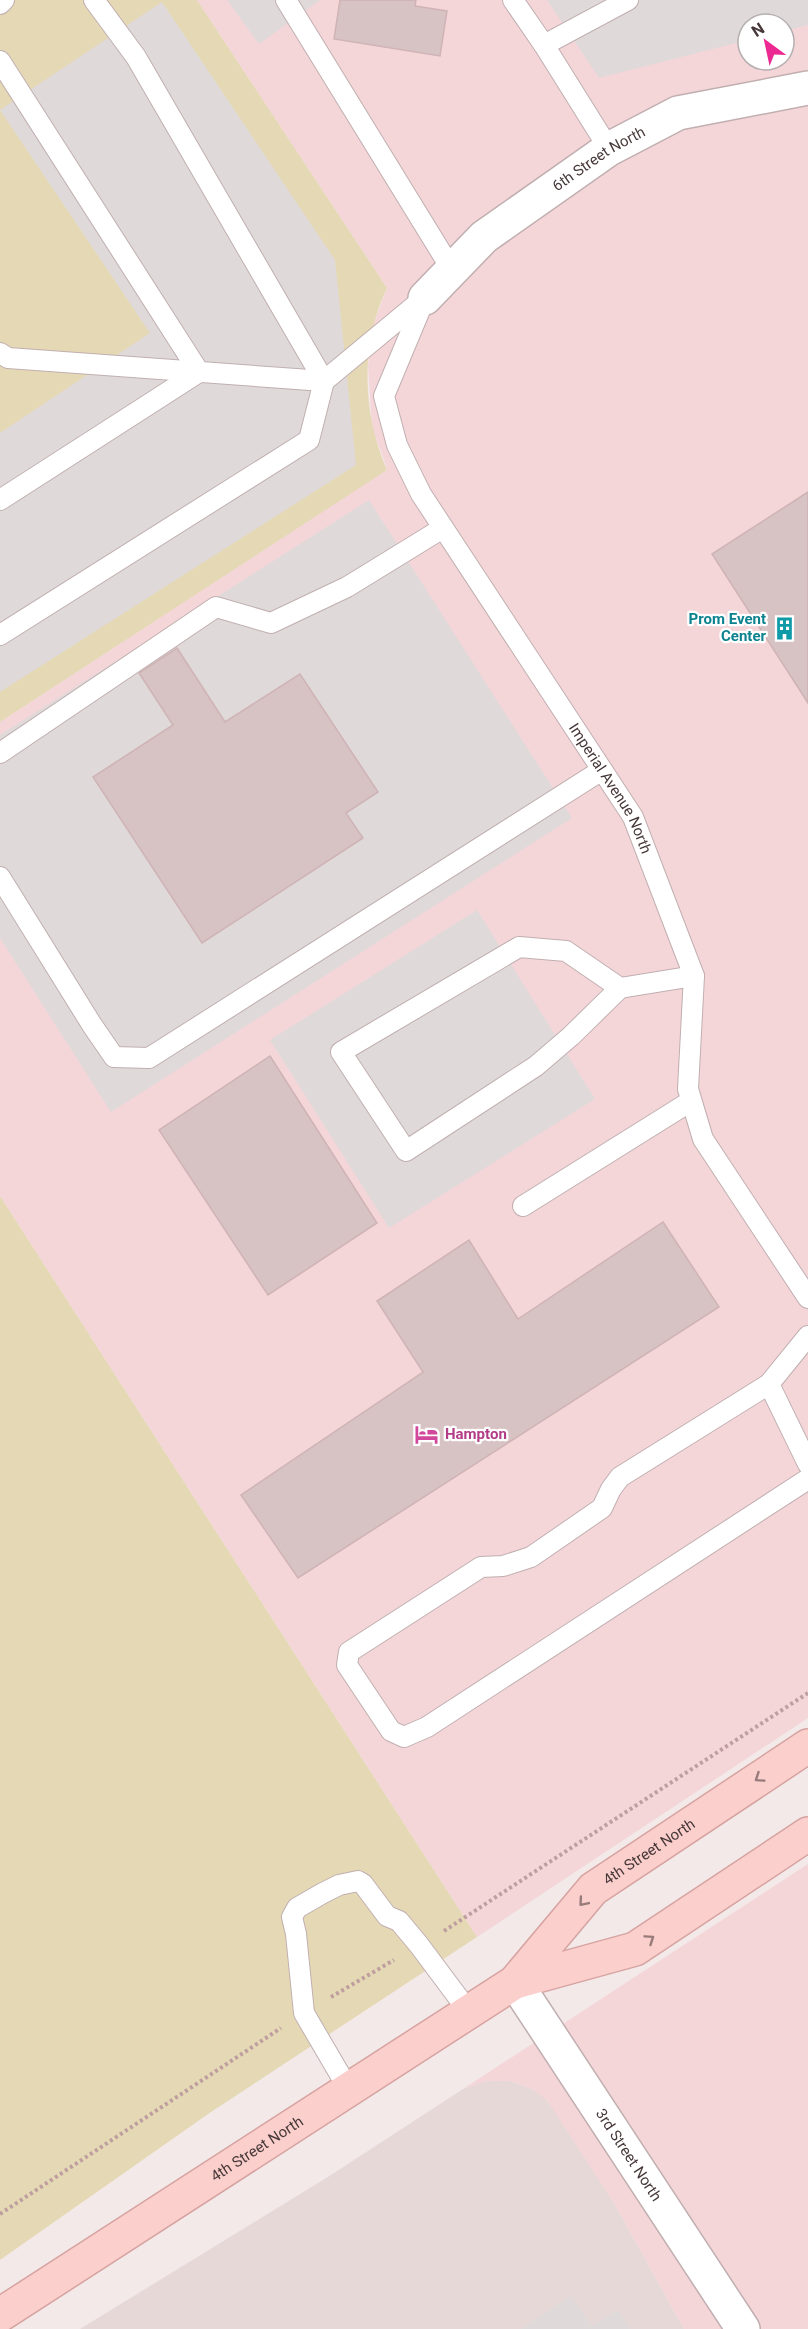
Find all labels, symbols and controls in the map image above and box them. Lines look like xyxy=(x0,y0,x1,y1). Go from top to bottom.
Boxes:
north arrow xyxy=(736,12,796,72)
text: N xyxy=(748,19,768,41)
street label: 6th Street North xyxy=(549,123,648,195)
place label: Prom Event Center xyxy=(689,610,766,645)
building icon: Prom Event Center xyxy=(771,615,797,641)
street label: Imperial Avenue North xyxy=(565,720,655,856)
hotel icon: Hampton xyxy=(414,1421,440,1447)
place label: Hampton xyxy=(445,1425,507,1443)
one-way arrow xyxy=(755,1771,766,1782)
street label: 4th Street North xyxy=(600,1815,698,1889)
one-way arrow xyxy=(579,1895,590,1906)
one-way arrow xyxy=(643,1935,654,1946)
street label: 3rd Street North xyxy=(592,2105,666,2205)
street label: 4th Street North xyxy=(207,2112,307,2185)

